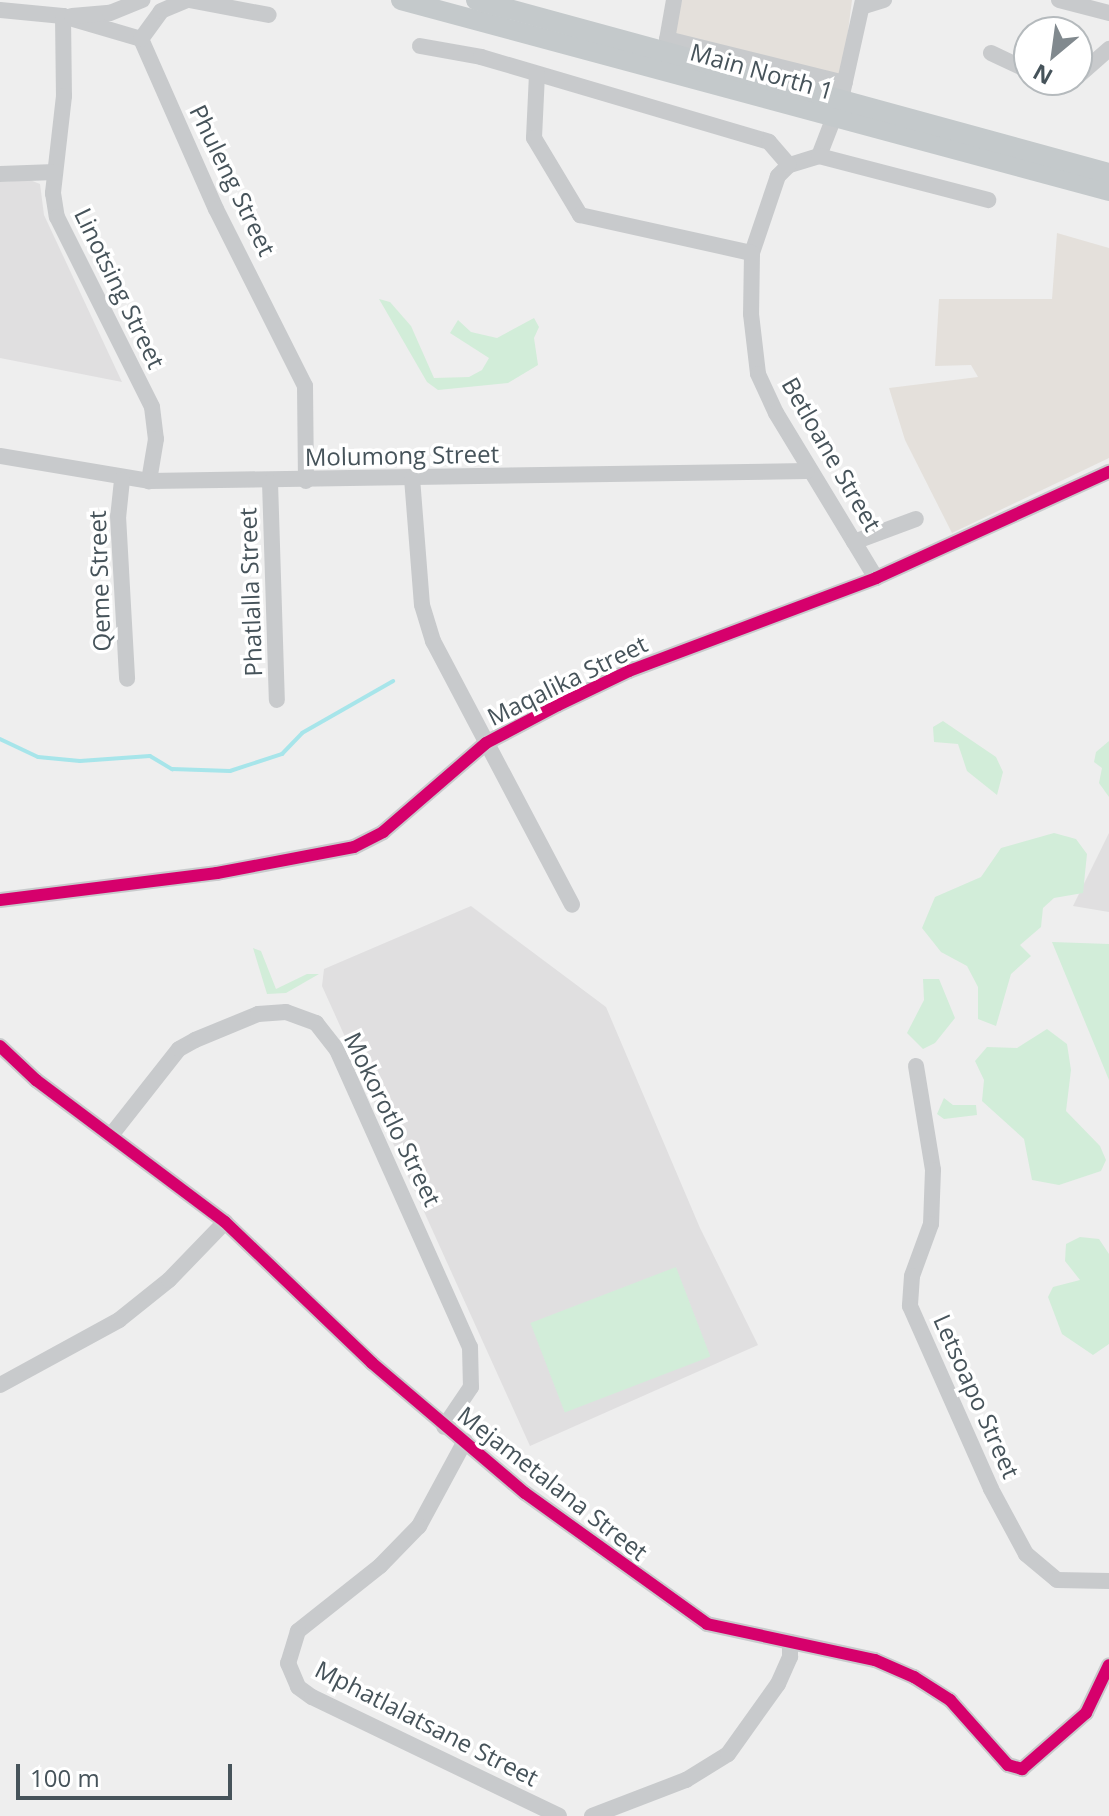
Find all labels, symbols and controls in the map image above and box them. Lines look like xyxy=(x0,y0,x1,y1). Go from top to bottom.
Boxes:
north arrow xyxy=(1013,16,1093,96)
street label: Main North 1 xyxy=(687,37,837,105)
text: N xyxy=(1027,58,1057,93)
street label: Phuleng Street xyxy=(184,100,282,260)
street label: Linotsing Street xyxy=(69,203,171,373)
street label: Betloane Street xyxy=(776,372,888,536)
street label: Molumong Street xyxy=(305,439,499,471)
street label: Phatlalla Street xyxy=(233,507,267,677)
street label: Qeme Street xyxy=(82,510,116,652)
street label: Maqalika Street xyxy=(482,629,652,731)
street label: Mokorotlo Street xyxy=(338,1027,448,1211)
street label: Letsoapo Street xyxy=(928,1310,1026,1482)
street label: Mejametalana Street xyxy=(452,1400,654,1566)
street label: Mphatlalatsane Street xyxy=(311,1654,543,1792)
scale bar xyxy=(20,1748,236,1798)
text: 100 m xyxy=(30,1761,100,1794)

